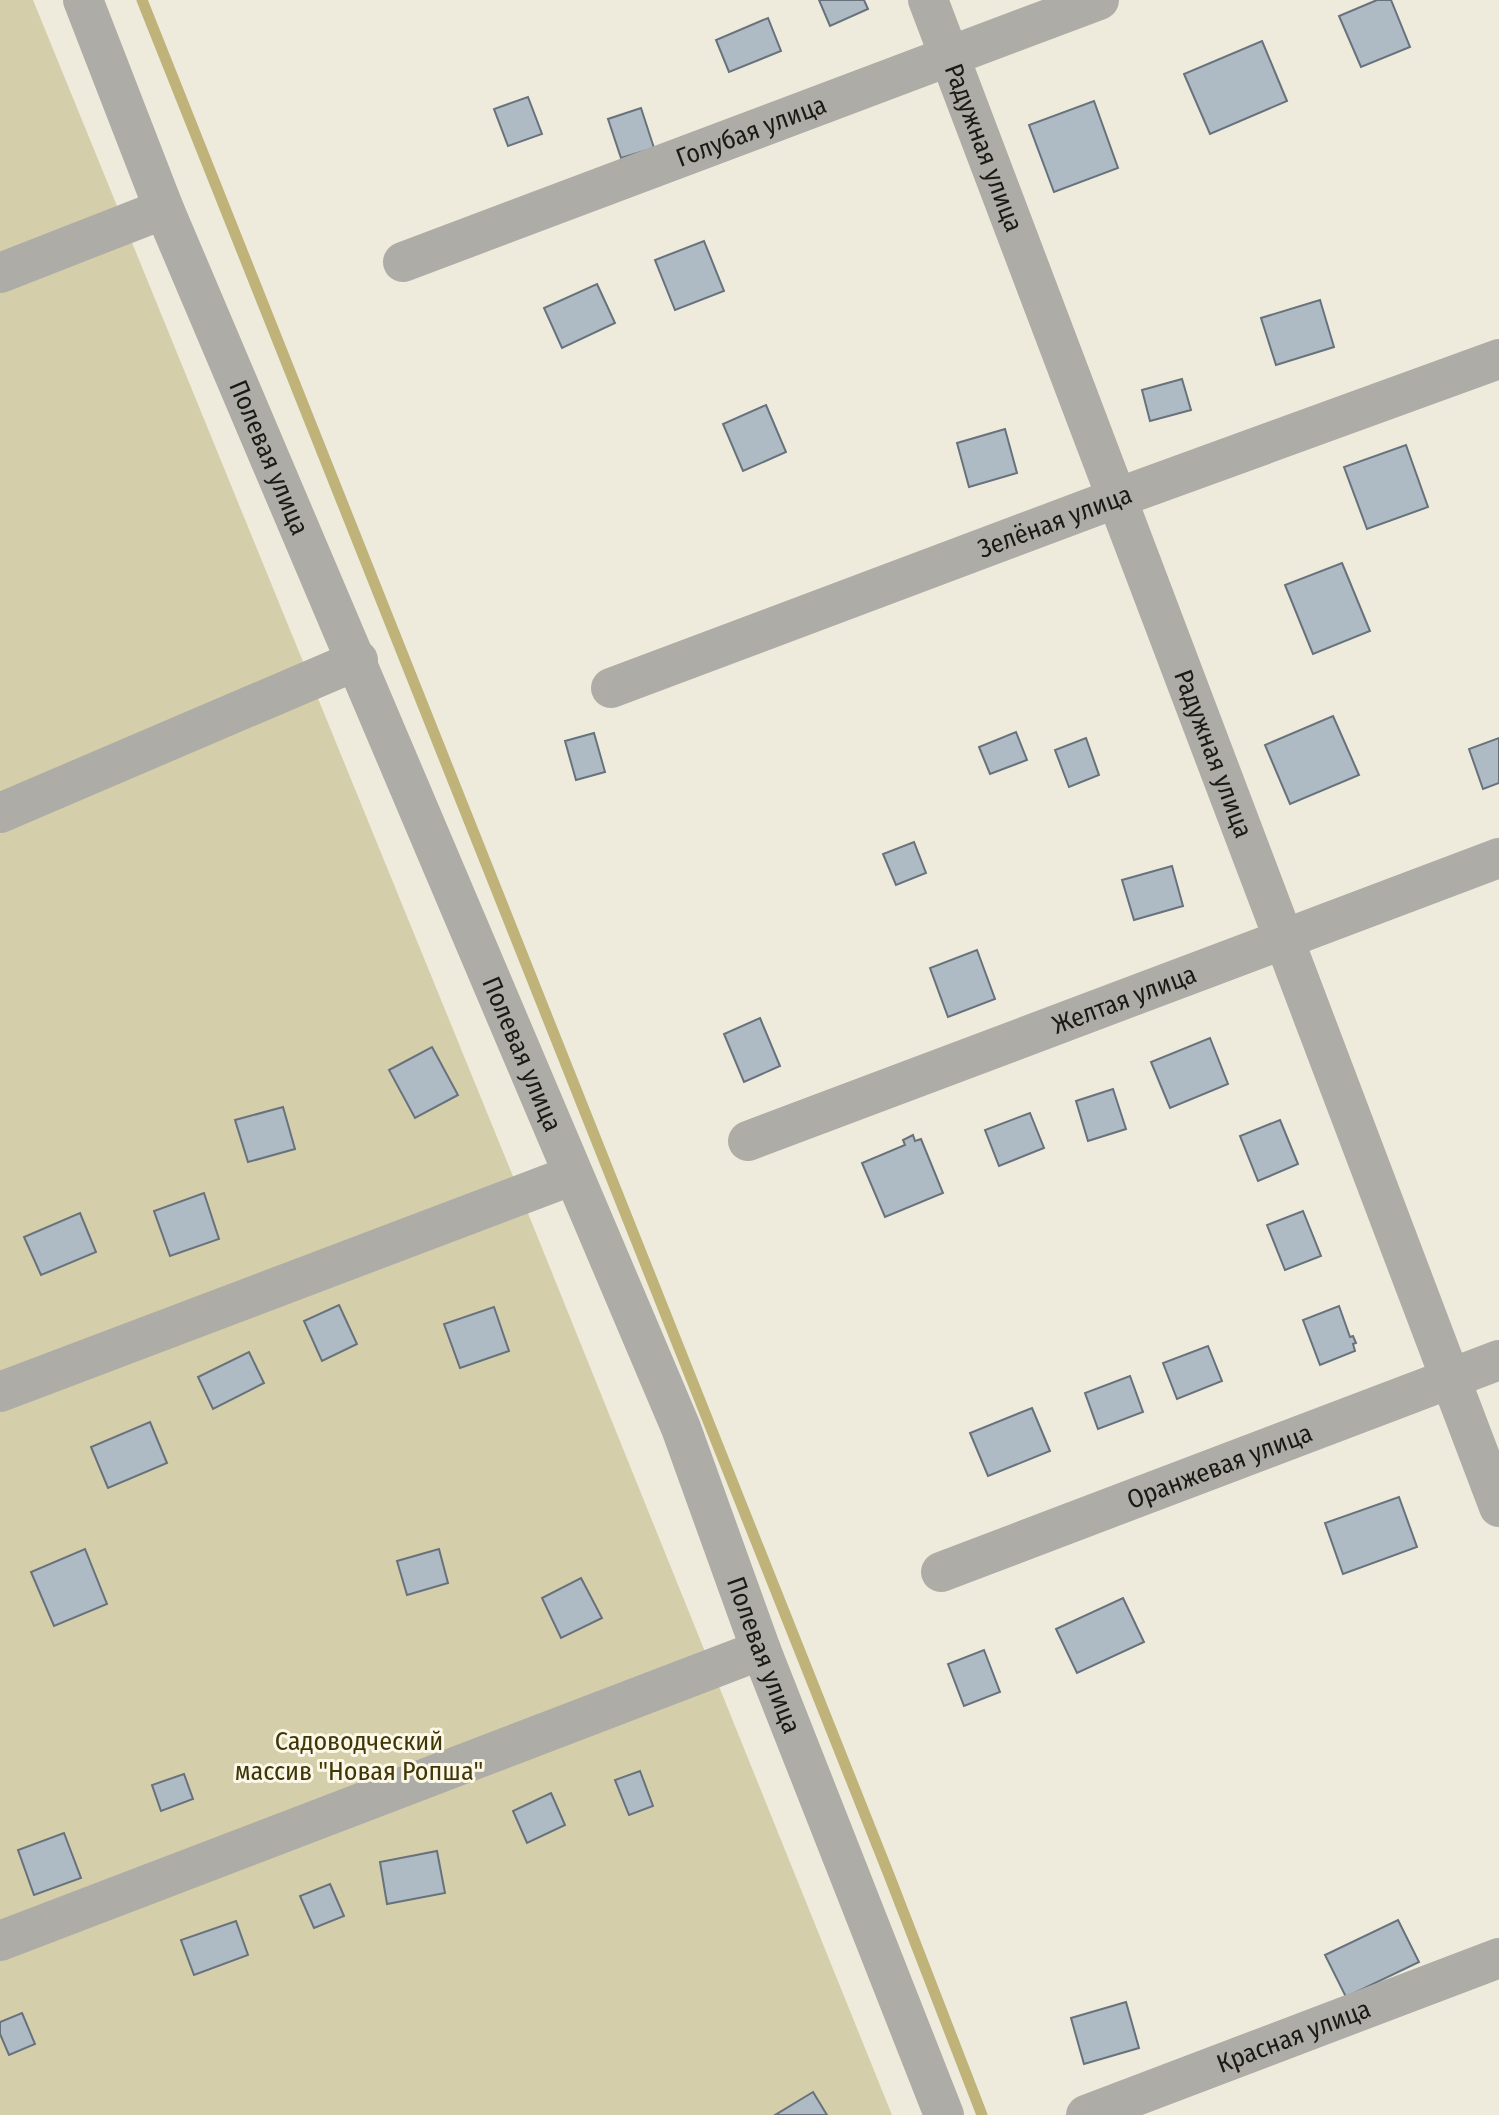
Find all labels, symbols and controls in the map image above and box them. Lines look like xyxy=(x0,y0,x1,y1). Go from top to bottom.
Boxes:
street label: Радужная улица xyxy=(938,60,1029,236)
street label: Голубая улица xyxy=(672,89,831,174)
street label: Полевая улица xyxy=(222,376,315,540)
street label: Зелёная улица xyxy=(974,479,1136,565)
street label: Радужная улица xyxy=(1167,666,1259,842)
street label: Желтая улица xyxy=(1048,958,1201,1041)
street label: Полевая улица xyxy=(475,972,568,1136)
street label: Оранжевая улица xyxy=(1123,1417,1317,1516)
street label: Полевая улица xyxy=(720,1573,807,1738)
park label: Садоводческий массив "Новая Ропша" xyxy=(235,1726,483,1787)
street label: Красная улица xyxy=(1212,1993,1375,2080)

